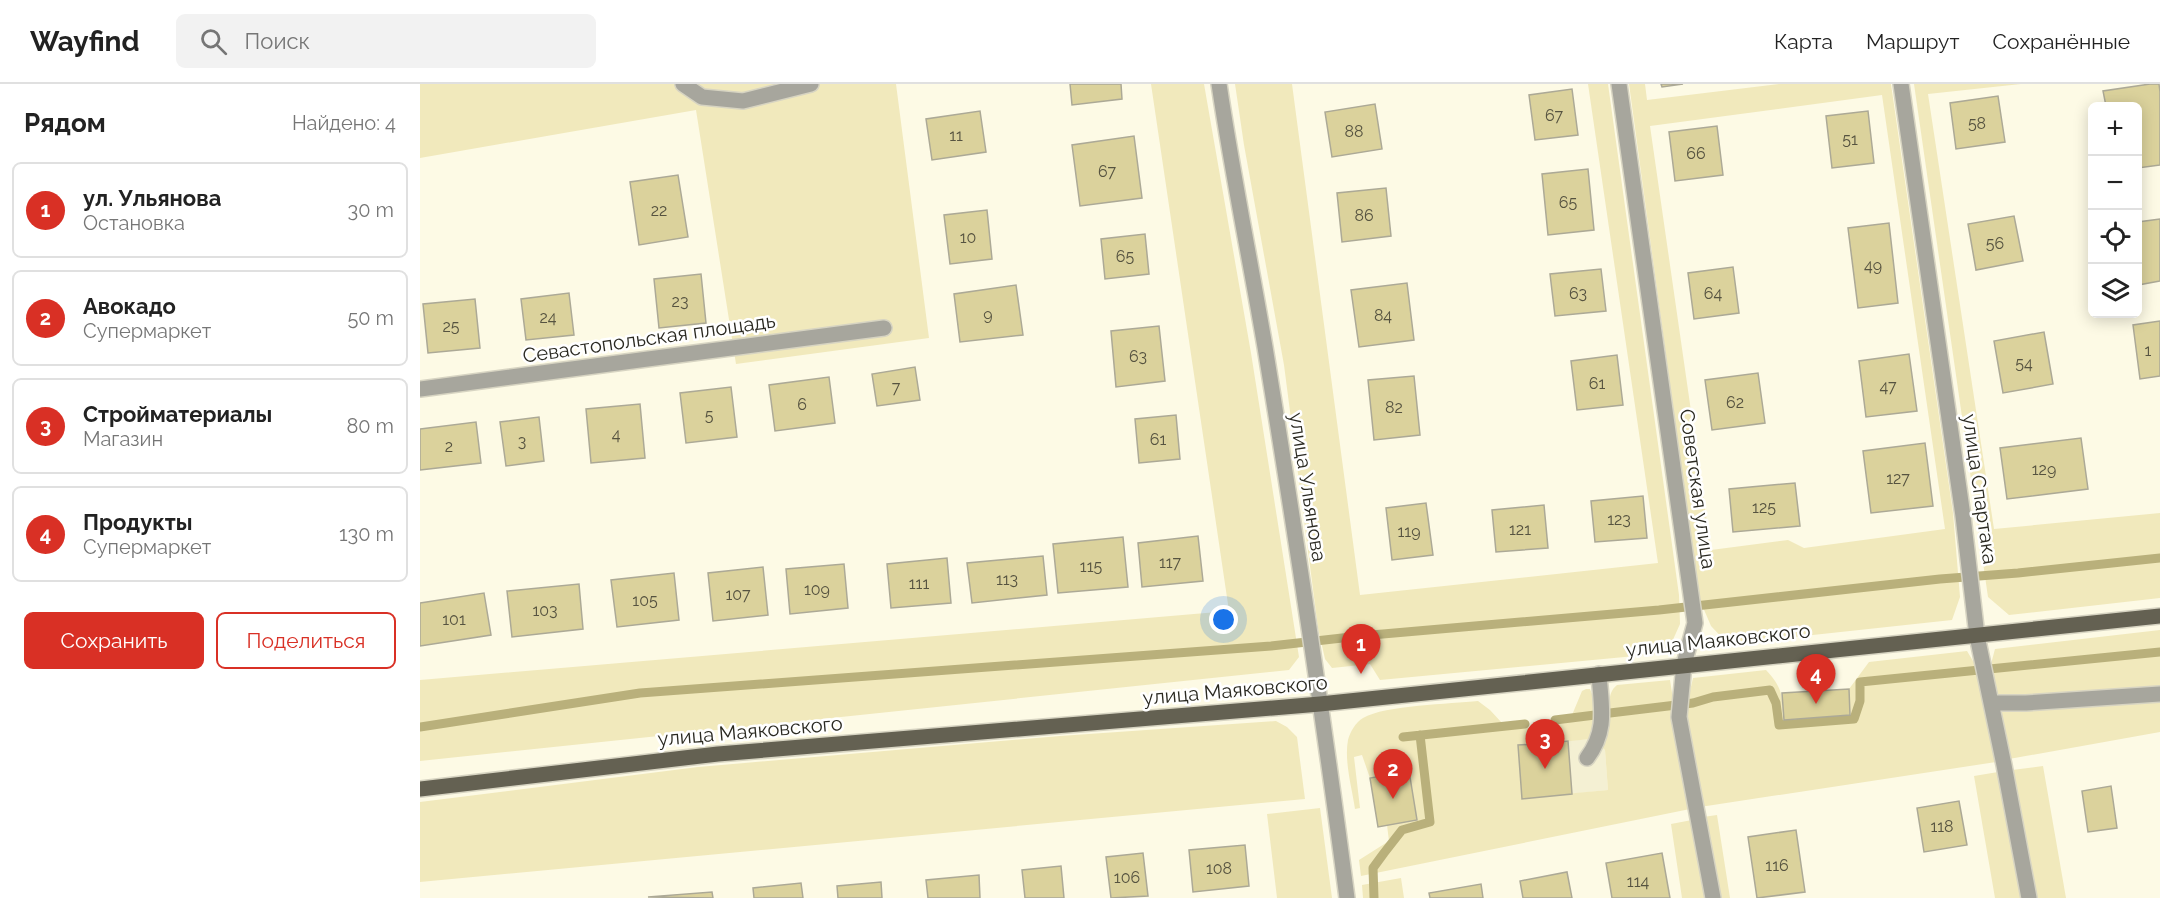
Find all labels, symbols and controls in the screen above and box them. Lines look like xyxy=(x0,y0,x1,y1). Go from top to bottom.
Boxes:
search box xyxy=(176,14,596,68)
text: Wayfind xyxy=(30,25,140,58)
icon: search xyxy=(197,25,230,58)
text: Поиск xyxy=(245,28,310,54)
text: Карта xyxy=(1774,29,1833,54)
text: Маршрут xyxy=(1866,29,1959,54)
text: Сохранённые xyxy=(1992,29,2130,54)
map controls xyxy=(2088,102,2142,318)
button: + xyxy=(2088,102,2142,156)
house number: 67 xyxy=(1545,106,1564,125)
text: Рядом xyxy=(24,108,106,138)
text: Найдено: 4 xyxy=(292,111,396,135)
house number: 58 xyxy=(1968,114,1986,133)
house number: 88 xyxy=(1345,122,1363,141)
house number: 11 xyxy=(949,126,963,145)
house number: 51 xyxy=(1842,130,1858,149)
house number: 66 xyxy=(1686,144,1706,163)
button: − xyxy=(2088,156,2142,210)
house number: 67 xyxy=(1098,162,1117,181)
text: ул. Ульянова xyxy=(83,185,221,211)
house number: 65 xyxy=(1559,193,1577,212)
text: 1 xyxy=(41,198,50,222)
text: 30 m xyxy=(348,198,394,222)
house number: 22 xyxy=(651,201,667,220)
house number: 86 xyxy=(1354,206,1374,225)
button: locate xyxy=(2088,210,2142,264)
text: Остановка xyxy=(83,211,185,235)
house number: 10 xyxy=(960,228,976,247)
house number: 56 xyxy=(1986,234,2004,253)
house number: 65 xyxy=(1116,247,1134,266)
house number: 49 xyxy=(1864,256,1882,275)
button: layers xyxy=(2088,264,2142,318)
house number: 63 xyxy=(1569,284,1587,303)
house number: 64 xyxy=(1704,284,1722,303)
house number: 23 xyxy=(672,292,688,311)
text: Авокадо xyxy=(83,293,176,319)
house number: 9 xyxy=(983,305,993,324)
text: 2 xyxy=(40,306,51,330)
text: 50 m xyxy=(347,306,394,330)
house number: 84 xyxy=(1374,306,1392,325)
street label: Севастопольская площадь xyxy=(521,308,777,368)
house number: 24 xyxy=(539,308,557,327)
house number: 25 xyxy=(442,317,460,336)
text: Супермаркет xyxy=(83,319,211,343)
house number: 1 xyxy=(2145,341,2152,360)
house number: 63 xyxy=(1129,347,1147,366)
house number: 54 xyxy=(2015,354,2033,373)
house number: 61 xyxy=(1589,374,1605,393)
house number: 47 xyxy=(1879,377,1897,396)
house number: 7 xyxy=(892,378,901,397)
house number: 62 xyxy=(1726,393,1744,412)
house number: 6 xyxy=(797,395,807,414)
house number: 82 xyxy=(1385,398,1403,417)
text: Стройматериалы xyxy=(83,401,272,427)
house number: 5 xyxy=(705,406,714,425)
street label: Советская улица xyxy=(1675,407,1721,571)
street label: улица Ульянова xyxy=(1284,411,1332,563)
street label: улица Спартака xyxy=(1958,412,2002,566)
text: 3 xyxy=(40,414,51,438)
text: 80 m xyxy=(346,414,394,438)
house number: 4 xyxy=(612,425,621,444)
text: Магазин xyxy=(83,427,163,451)
house number: 61 xyxy=(1150,430,1166,449)
house number: 3 xyxy=(518,432,526,451)
house number: 2 xyxy=(445,437,453,456)
house number: 129 xyxy=(2032,460,2056,479)
house number: 127 xyxy=(1886,469,1910,488)
house number: 125 xyxy=(1752,498,1776,517)
text: Продукты xyxy=(83,509,192,535)
house number: 123 xyxy=(1607,510,1631,529)
house number: 121 xyxy=(1509,520,1531,539)
text: 4 xyxy=(40,522,51,546)
text: 130 m xyxy=(339,522,394,546)
house number: 119 xyxy=(1397,522,1421,541)
text: Супермаркет xyxy=(83,535,211,559)
house number: 117 xyxy=(1159,553,1182,572)
house number: 115 xyxy=(1080,557,1102,576)
house number: 113 xyxy=(996,570,1018,589)
house number: 111 xyxy=(909,574,929,593)
house number: 109 xyxy=(804,580,830,599)
house number: 107 xyxy=(725,585,751,604)
house number: 105 xyxy=(632,591,658,610)
house number: 103 xyxy=(532,601,558,620)
your location xyxy=(1209,605,1238,634)
house number: 101 xyxy=(442,610,466,629)
button: Сохранить xyxy=(24,612,204,669)
button: Поделиться xyxy=(216,612,396,669)
street label: улица Маяковского xyxy=(1624,618,1812,662)
pin: 1 xyxy=(1342,624,1380,674)
pin: 4 xyxy=(1796,654,1836,704)
street label: улица Маяковского xyxy=(1142,670,1329,710)
street label: улица Маяковского xyxy=(657,711,844,751)
pin: 3 xyxy=(1526,720,1564,769)
pin: 2 xyxy=(1374,750,1412,799)
house number: 118 xyxy=(1930,817,1954,836)
house number: 116 xyxy=(1765,856,1789,875)
house number: 108 xyxy=(1206,859,1232,878)
house number: 106 xyxy=(1114,868,1140,887)
house number: 114 xyxy=(1627,872,1649,891)

